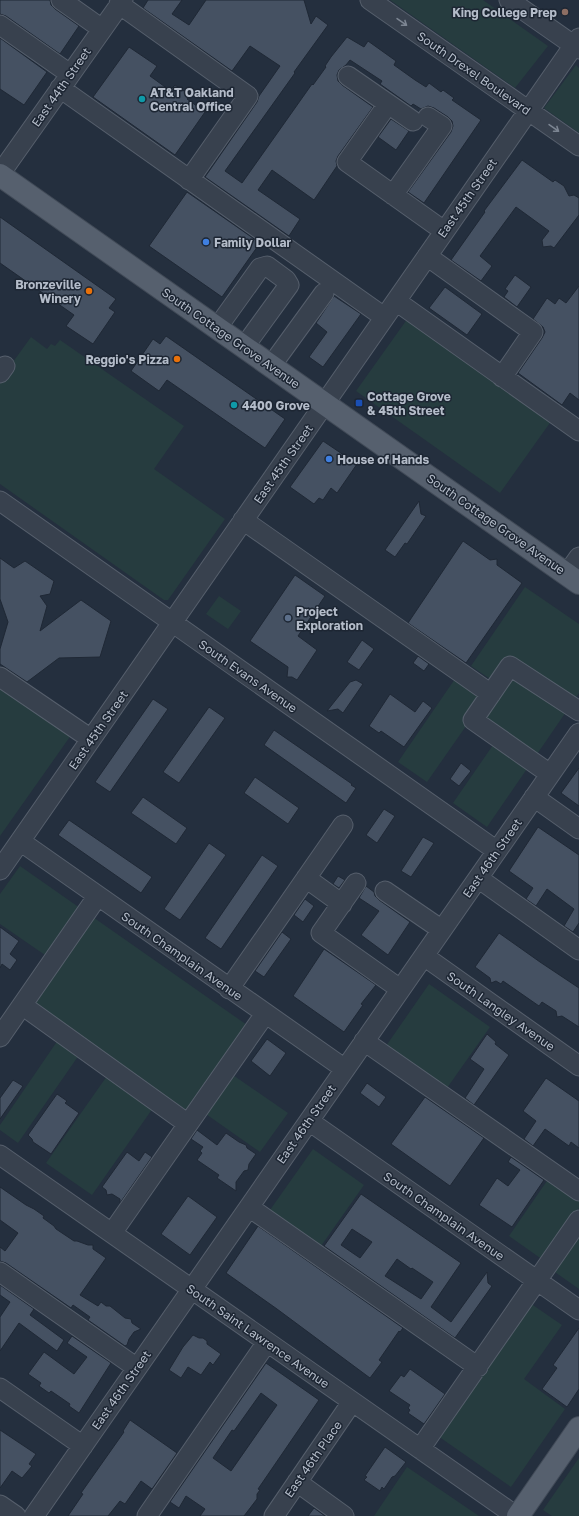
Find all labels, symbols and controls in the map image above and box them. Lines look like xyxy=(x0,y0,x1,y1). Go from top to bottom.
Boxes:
place label: King College Prep xyxy=(452,5,558,20)
marker: King College Prep xyxy=(560,7,570,17)
one-way arrow xyxy=(396,18,407,26)
street label: South Drexel Boulevard xyxy=(414,28,534,118)
street label: East 44th Street xyxy=(28,44,94,130)
place label: AT&T Oakland Central Office xyxy=(150,85,234,114)
marker: AT&T Oakland Central Office xyxy=(137,94,147,104)
one-way arrow xyxy=(548,124,559,132)
street label: East 45th Street xyxy=(434,155,500,240)
place label: Family Dollar xyxy=(214,235,291,250)
marker: Family Dollar xyxy=(201,237,211,247)
place label: Bronzeville Winery xyxy=(15,277,82,306)
street label: South Cottage Grove Avenue xyxy=(159,285,303,392)
marker: Bronzeville Winery xyxy=(84,286,94,296)
place label: Reggio's Pizza xyxy=(85,352,169,367)
marker: Reggio's Pizza xyxy=(172,354,182,364)
place label: Cottage Grove & 45th Street xyxy=(367,389,451,418)
place label: 4400 Grove xyxy=(242,398,310,413)
marker: Cottage Grove & 45th Street xyxy=(354,398,364,408)
marker: 4400 Grove xyxy=(229,400,239,410)
street label: East 45th Street xyxy=(250,421,316,506)
place label: House of Hands xyxy=(337,452,430,467)
marker: House of Hands xyxy=(324,454,334,464)
street label: South Cottage Grove Avenue xyxy=(424,471,568,578)
place label: Project Exploration xyxy=(296,604,363,633)
marker: Project Exploration xyxy=(283,613,293,623)
street label: South Evans Avenue xyxy=(196,636,300,716)
street label: East 45th Street xyxy=(65,687,131,772)
street label: East 46th Street xyxy=(459,815,525,901)
street label: South Champlain Avenue xyxy=(119,908,245,1004)
street label: South Langley Avenue xyxy=(444,968,558,1054)
street label: East 46th Street xyxy=(273,1081,339,1167)
street label: South Champlain Avenue xyxy=(381,1168,507,1264)
street label: South Saint Lawrence Avenue xyxy=(184,1281,332,1391)
street label: East 46th Street xyxy=(88,1347,154,1433)
street label: East 46th Place xyxy=(281,1418,345,1500)

